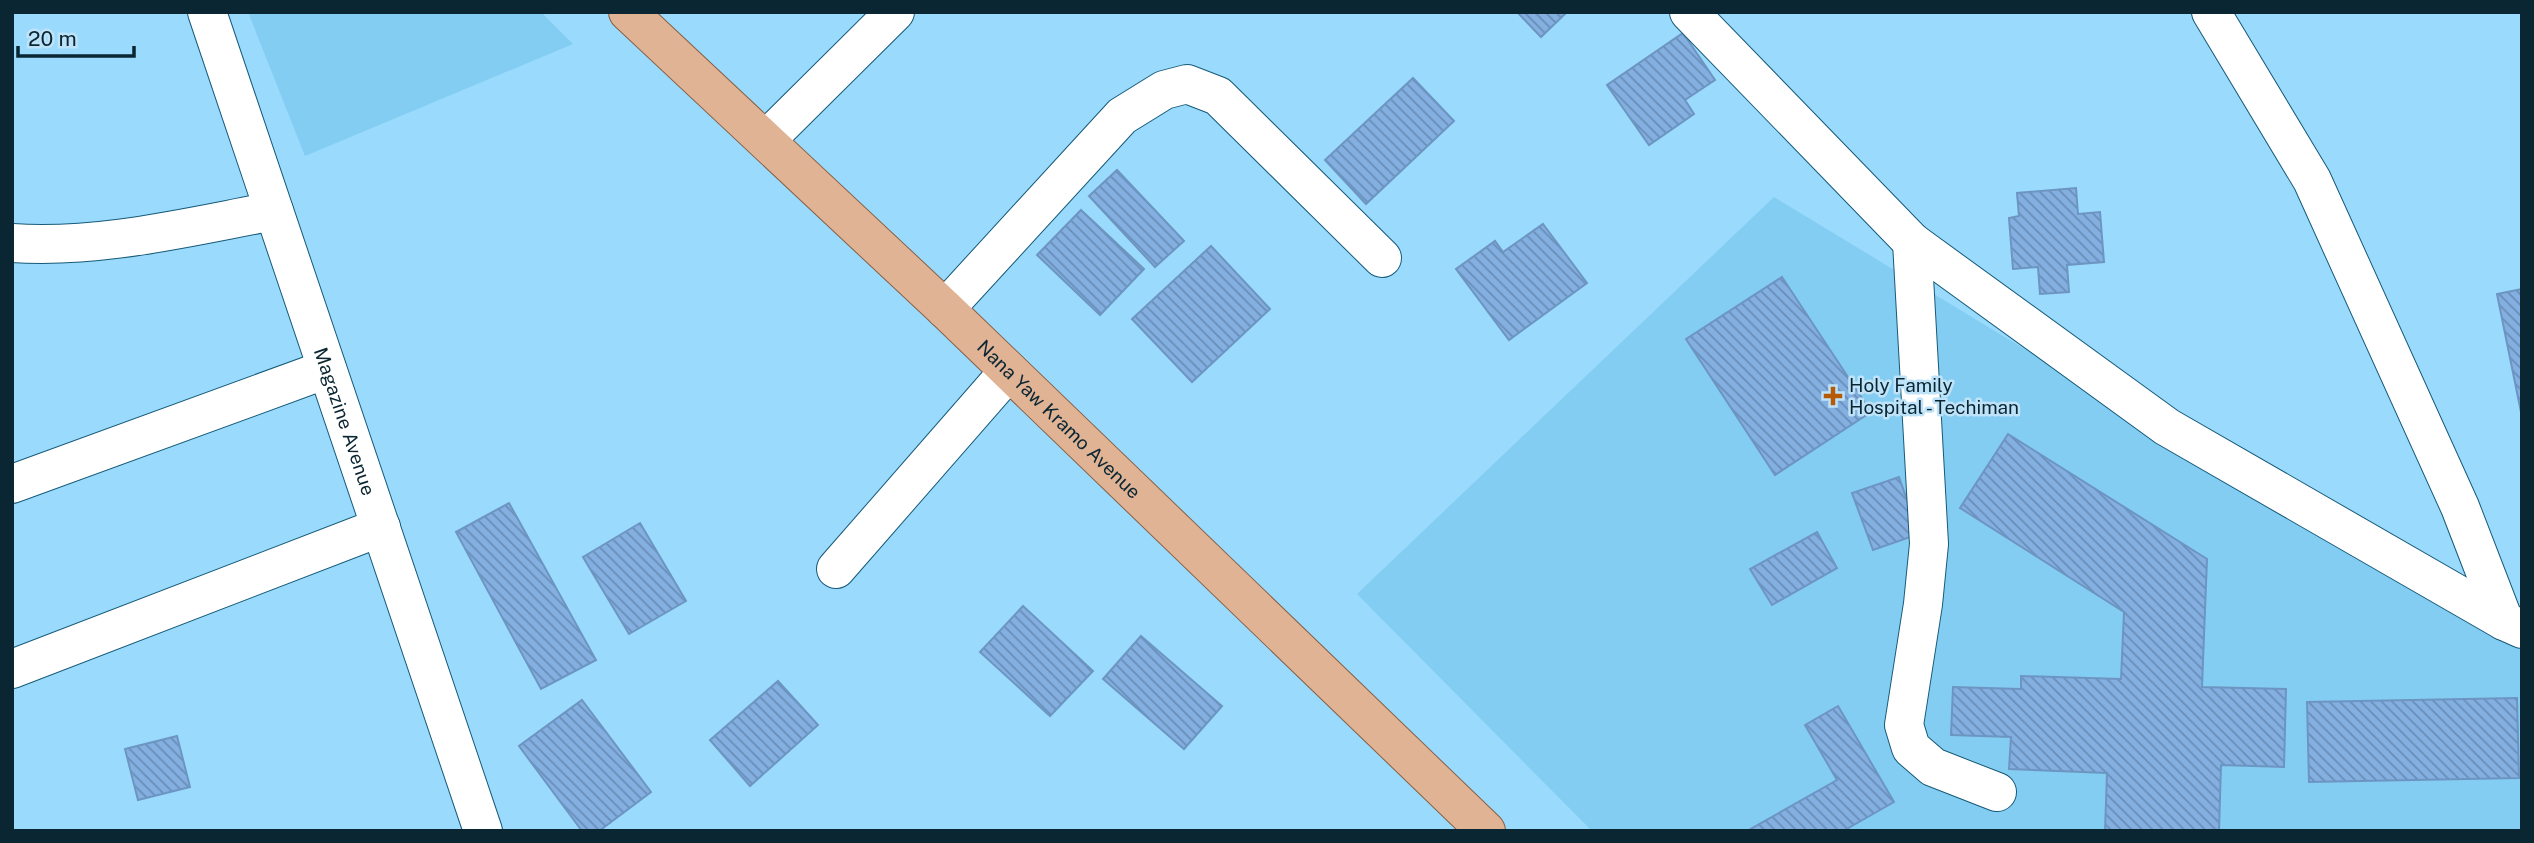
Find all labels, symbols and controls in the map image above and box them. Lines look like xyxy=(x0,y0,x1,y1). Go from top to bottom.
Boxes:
scale bar xyxy=(18,14,133,58)
text: 20 m xyxy=(28,26,77,51)
street label: Nana Yaw Kramo Avenue xyxy=(973,335,1145,503)
street label: Magazine Avenue xyxy=(310,345,380,498)
place label: Holy Family Hospital - Techiman xyxy=(1849,374,2019,418)
marker: Holy Family Hospital - Techiman xyxy=(1823,386,1843,406)

